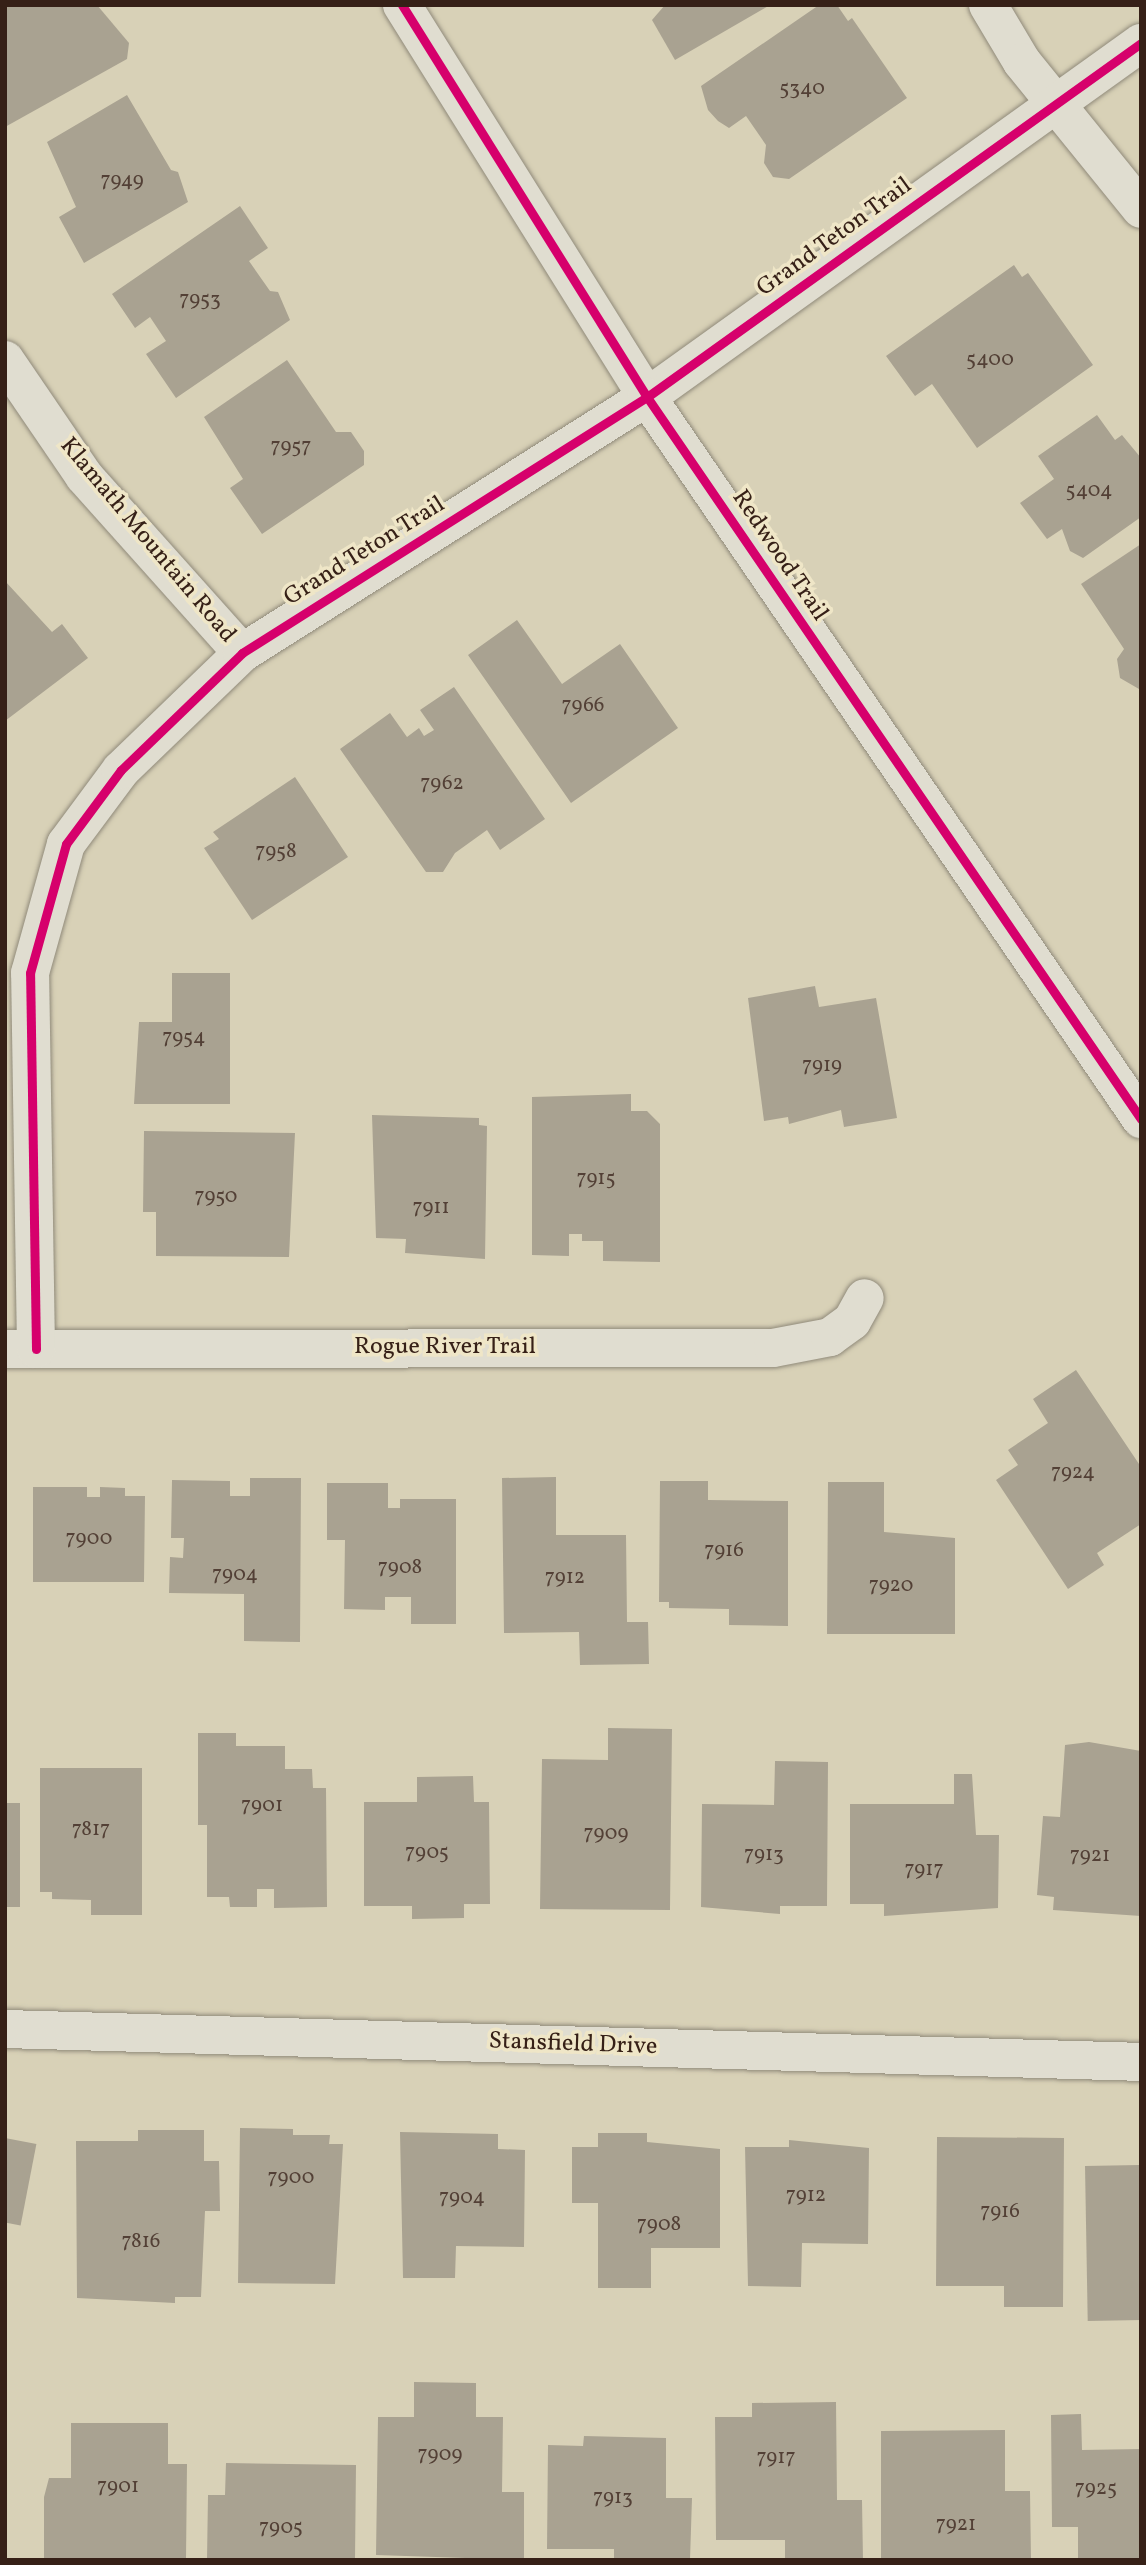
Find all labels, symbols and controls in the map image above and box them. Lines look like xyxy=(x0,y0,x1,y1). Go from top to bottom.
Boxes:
house number: 5340 xyxy=(779,76,825,102)
house number: 7949 xyxy=(100,168,144,194)
street label: Grand Teton Trail xyxy=(751,172,919,304)
house number: 7953 xyxy=(179,287,221,313)
house number: 5400 xyxy=(966,347,1014,373)
street label: Klamath Mountain Road xyxy=(53,432,241,650)
house number: 7957 xyxy=(271,434,311,460)
house number: 5404 xyxy=(1066,478,1112,504)
street label: Redwood Trail xyxy=(724,485,834,627)
street label: Grand Teton Trail xyxy=(279,491,451,613)
house number: 7966 xyxy=(562,693,604,719)
house number: 7962 xyxy=(420,771,464,797)
house number: 7958 xyxy=(255,839,297,865)
house number: 7954 xyxy=(162,1025,206,1051)
house number: 7919 xyxy=(802,1053,842,1079)
house number: 7915 xyxy=(576,1166,616,1192)
house number: 7950 xyxy=(195,1184,237,1210)
house number: 7911 xyxy=(412,1195,450,1221)
street label: Rogue River Trail xyxy=(354,1334,536,1362)
house number: 7924 xyxy=(1051,1460,1095,1486)
house number: 7900 xyxy=(66,1526,112,1552)
house number: 7916 xyxy=(704,1538,744,1564)
house number: 7908 xyxy=(378,1555,422,1581)
house number: 7904 xyxy=(212,1562,258,1588)
house number: 7912 xyxy=(545,1565,585,1591)
house number: 7920 xyxy=(869,1573,913,1599)
house number: 7901 xyxy=(241,1793,283,1819)
house number: 7817 xyxy=(72,1817,110,1843)
house number: 7909 xyxy=(583,1821,629,1847)
house number: 7905 xyxy=(405,1840,449,1866)
house number: 7913 xyxy=(744,1842,784,1868)
house number: 7921 xyxy=(1070,1843,1110,1869)
house number: 7917 xyxy=(904,1857,944,1883)
street label: Stansfield Drive xyxy=(488,2028,658,2062)
house number: 7900 xyxy=(268,2165,314,2191)
house number: 7912 xyxy=(786,2183,826,2209)
house number: 7904 xyxy=(439,2185,485,2211)
house number: 7916 xyxy=(980,2199,1020,2225)
house number: 7908 xyxy=(637,2212,681,2238)
house number: 7816 xyxy=(122,2229,160,2255)
house number: 7909 xyxy=(417,2442,463,2468)
house number: 7917 xyxy=(756,2445,796,2471)
house number: 7901 xyxy=(97,2474,139,2500)
house number: 7925 xyxy=(1075,2476,1117,2502)
house number: 7913 xyxy=(593,2485,633,2511)
house number: 7921 xyxy=(936,2512,976,2538)
house number: 7905 xyxy=(259,2515,303,2541)

